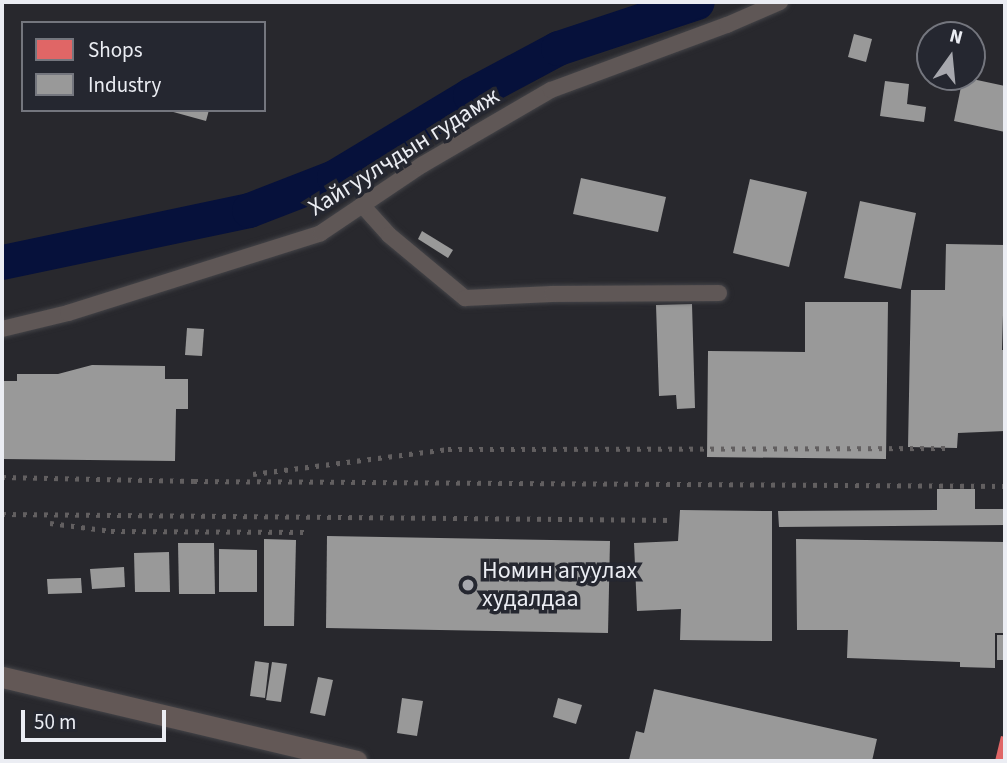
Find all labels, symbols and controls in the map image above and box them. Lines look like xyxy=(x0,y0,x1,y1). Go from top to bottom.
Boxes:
legend xyxy=(21,21,266,112)
north arrow xyxy=(916,21,986,91)
text: N xyxy=(946,22,966,52)
text: Shops xyxy=(88,35,142,65)
text: Industry xyxy=(88,70,161,100)
street label: Хайгуулчдын гудамж xyxy=(303,82,505,222)
place label: Номин агуулах худалдаа xyxy=(482,557,637,613)
marker: Номин агуулах худалдаа xyxy=(460,577,476,593)
scale bar xyxy=(24,696,170,740)
text: 50 m xyxy=(34,707,76,737)

